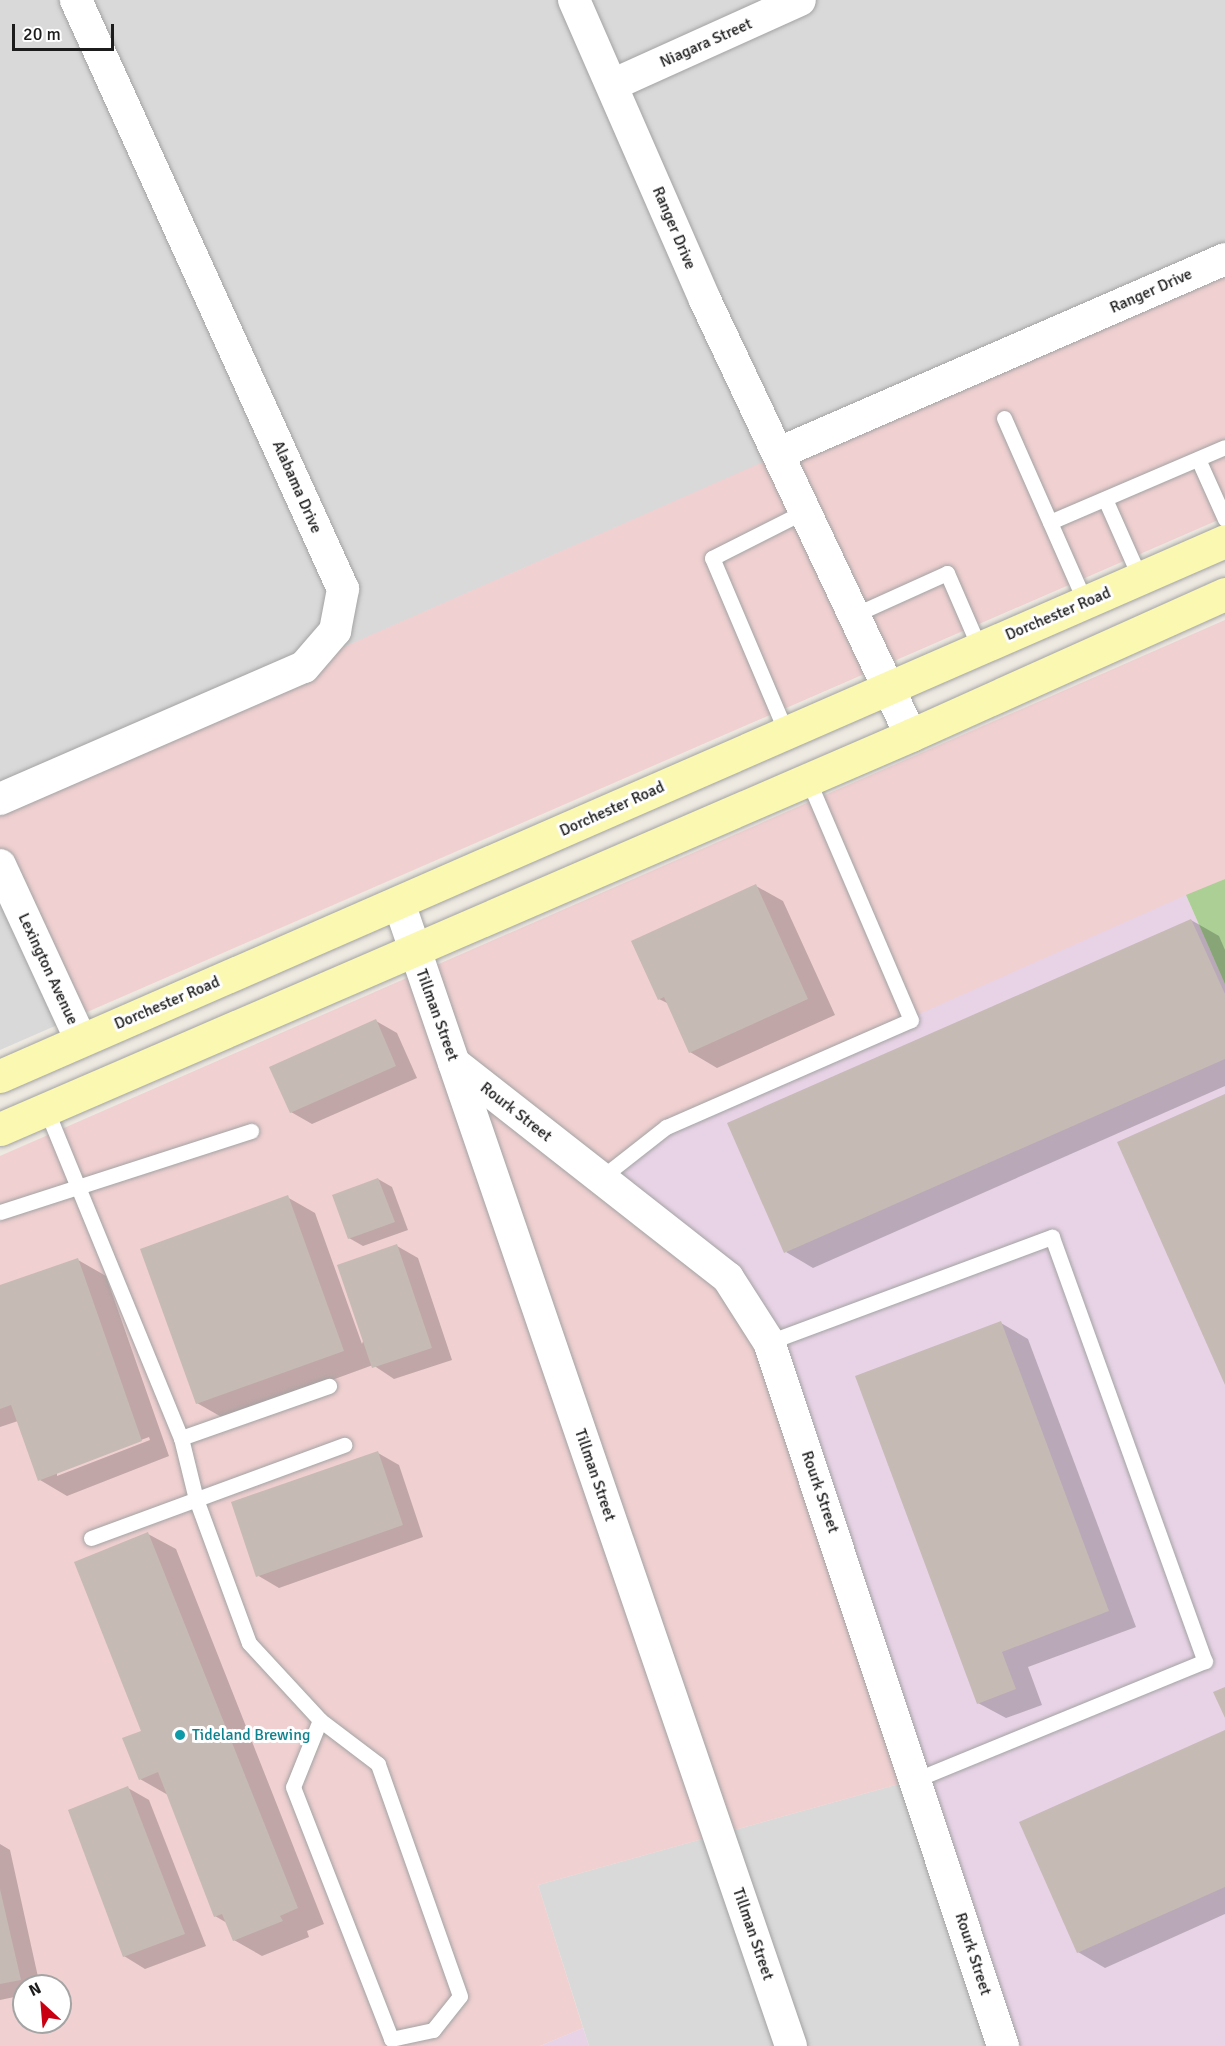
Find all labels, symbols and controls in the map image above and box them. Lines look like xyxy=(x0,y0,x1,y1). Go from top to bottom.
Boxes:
scale bar xyxy=(15,12,117,50)
street label: Niagara Street xyxy=(657,14,755,72)
text: 20 m xyxy=(23,23,61,45)
street label: Ranger Drive xyxy=(648,184,700,272)
street label: Ranger Drive xyxy=(1107,264,1195,318)
street label: Alabama Drive xyxy=(268,438,326,536)
street label: Dorchester Road xyxy=(1002,583,1114,645)
street label: Dorchester Road xyxy=(557,777,667,841)
street label: Lexington Avenue xyxy=(14,910,82,1028)
street label: Tillman Street xyxy=(412,967,462,1063)
street label: Dorchester Road xyxy=(111,972,223,1034)
street label: Rourk Street xyxy=(476,1078,556,1146)
street label: Tillman Street xyxy=(570,1426,620,1524)
street label: Rourk Street xyxy=(797,1448,843,1536)
place label: Tideland Brewing xyxy=(192,1725,310,1745)
marker: Tideland Brewing xyxy=(173,1728,187,1742)
street label: Tillman Street xyxy=(728,1885,778,1983)
street label: Rourk Street xyxy=(951,1910,995,1998)
north arrow xyxy=(12,1974,72,2034)
text: N xyxy=(26,1978,44,2001)

